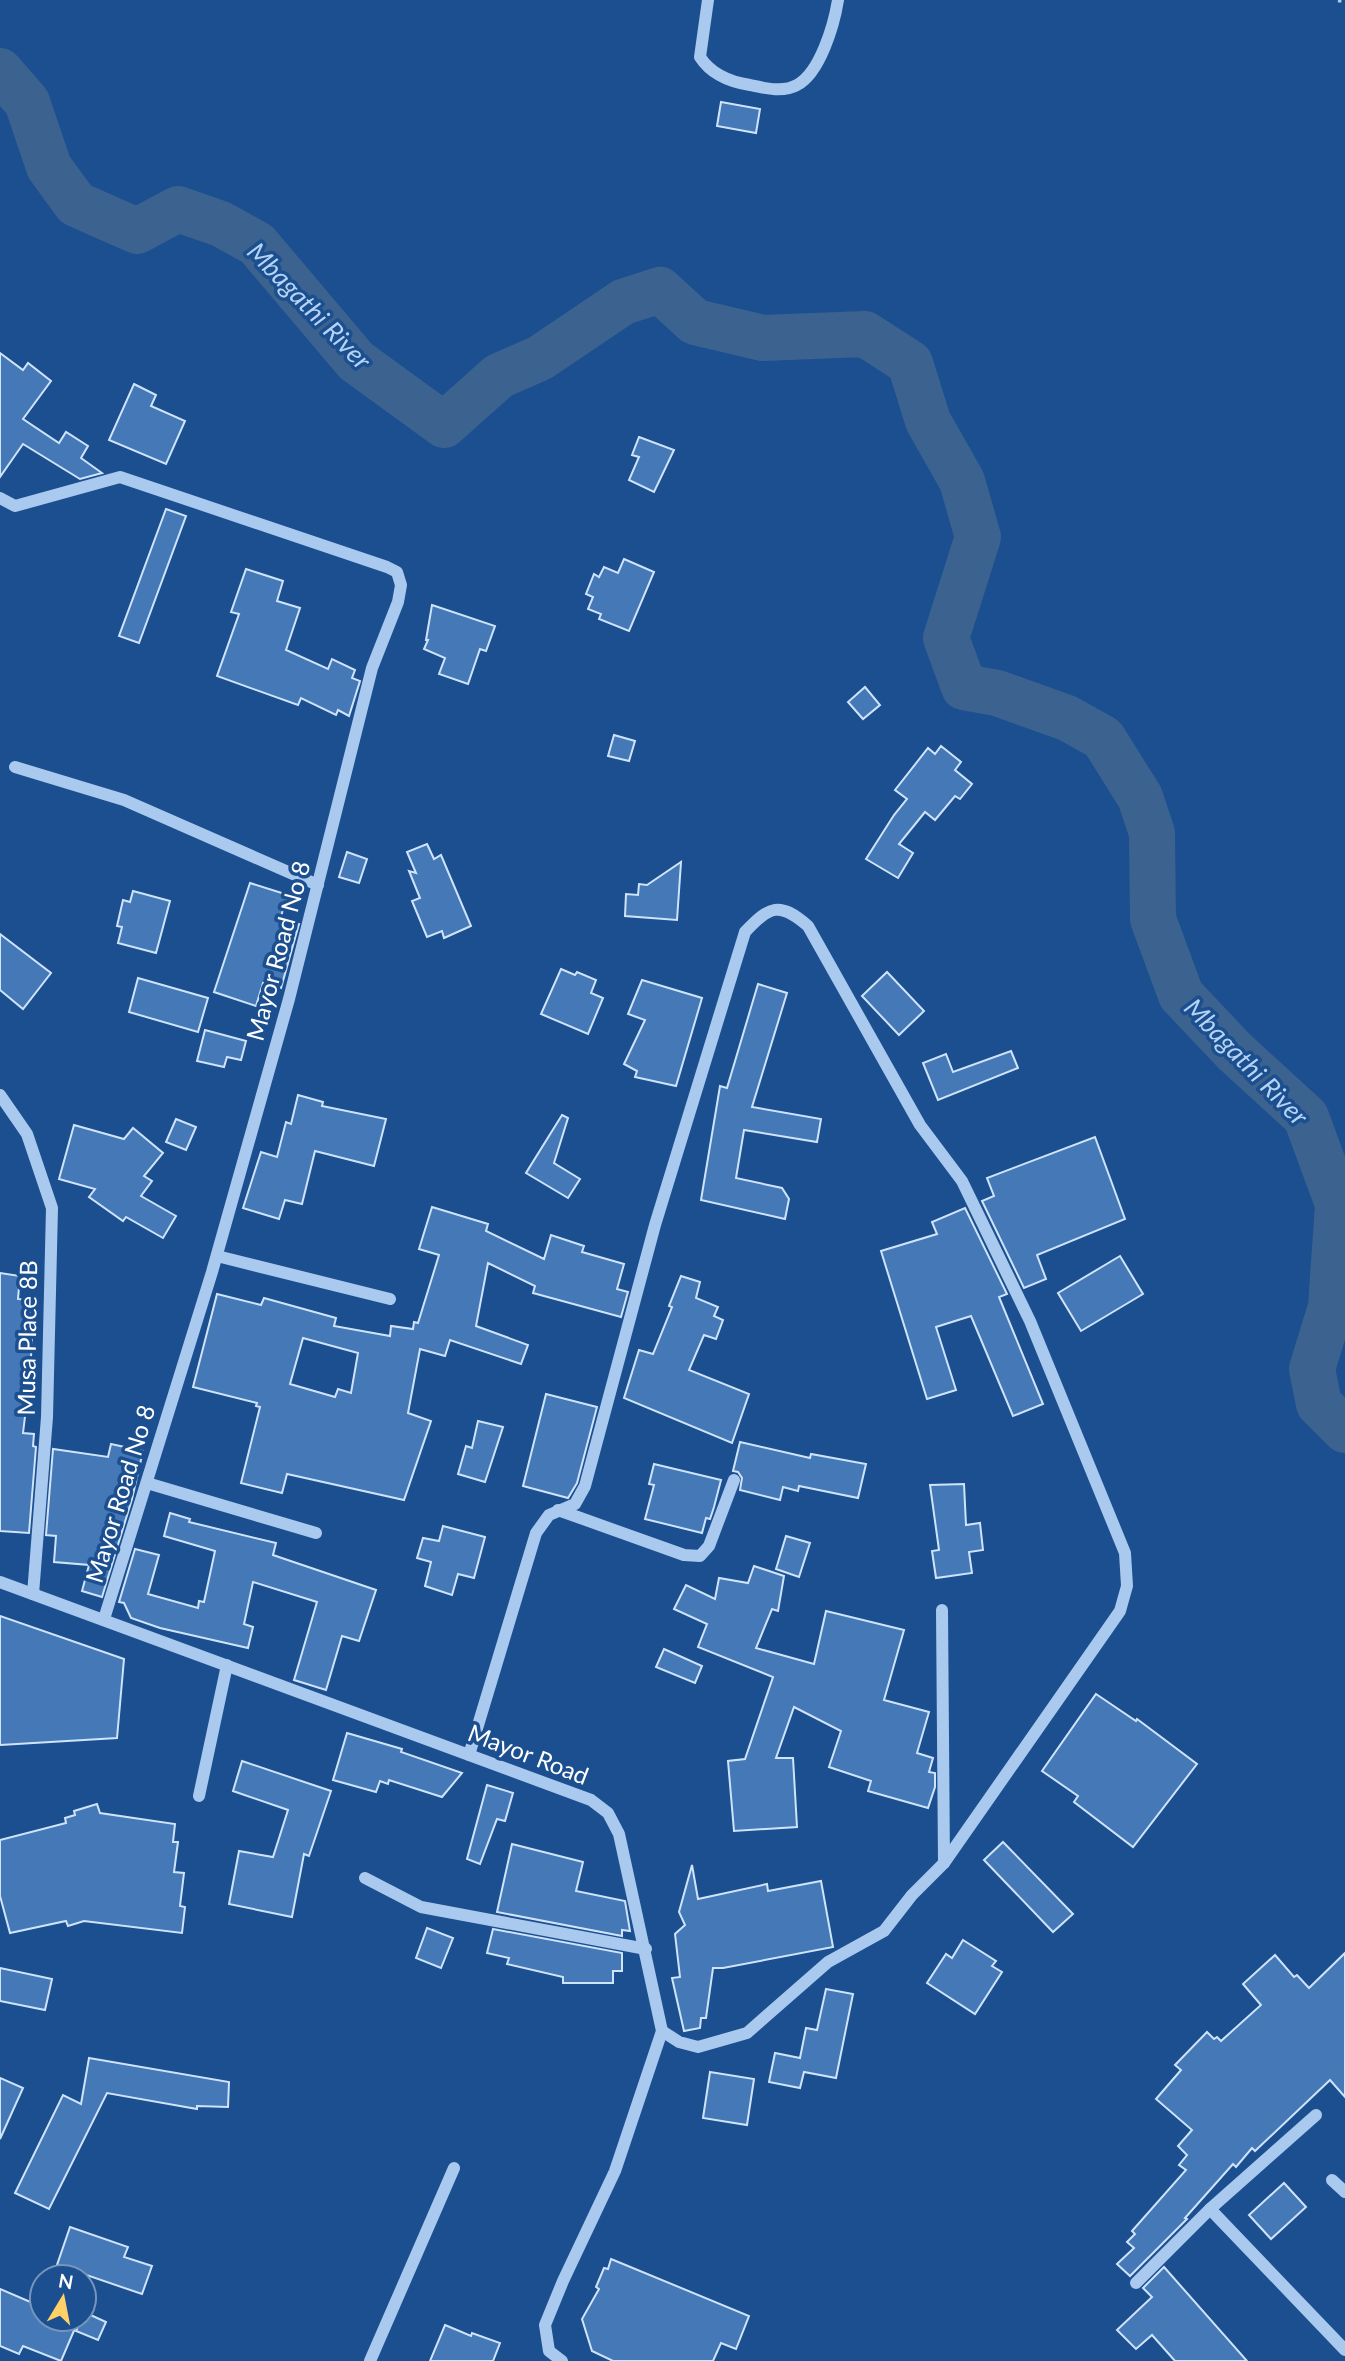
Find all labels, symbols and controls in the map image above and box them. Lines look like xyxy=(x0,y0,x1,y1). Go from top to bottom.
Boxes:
water label: Mbagathi River xyxy=(241,235,379,376)
street label: Mayor Road No 8 xyxy=(240,858,315,1044)
water label: Mbagathi River xyxy=(1178,991,1316,1132)
street label: Musa Place 8B xyxy=(11,1260,42,1416)
street label: Mayor Road No 8 xyxy=(79,1401,160,1586)
street label: Mayor Road xyxy=(464,1717,593,1790)
north arrow xyxy=(28,2263,98,2333)
text: N xyxy=(57,2268,75,2293)

